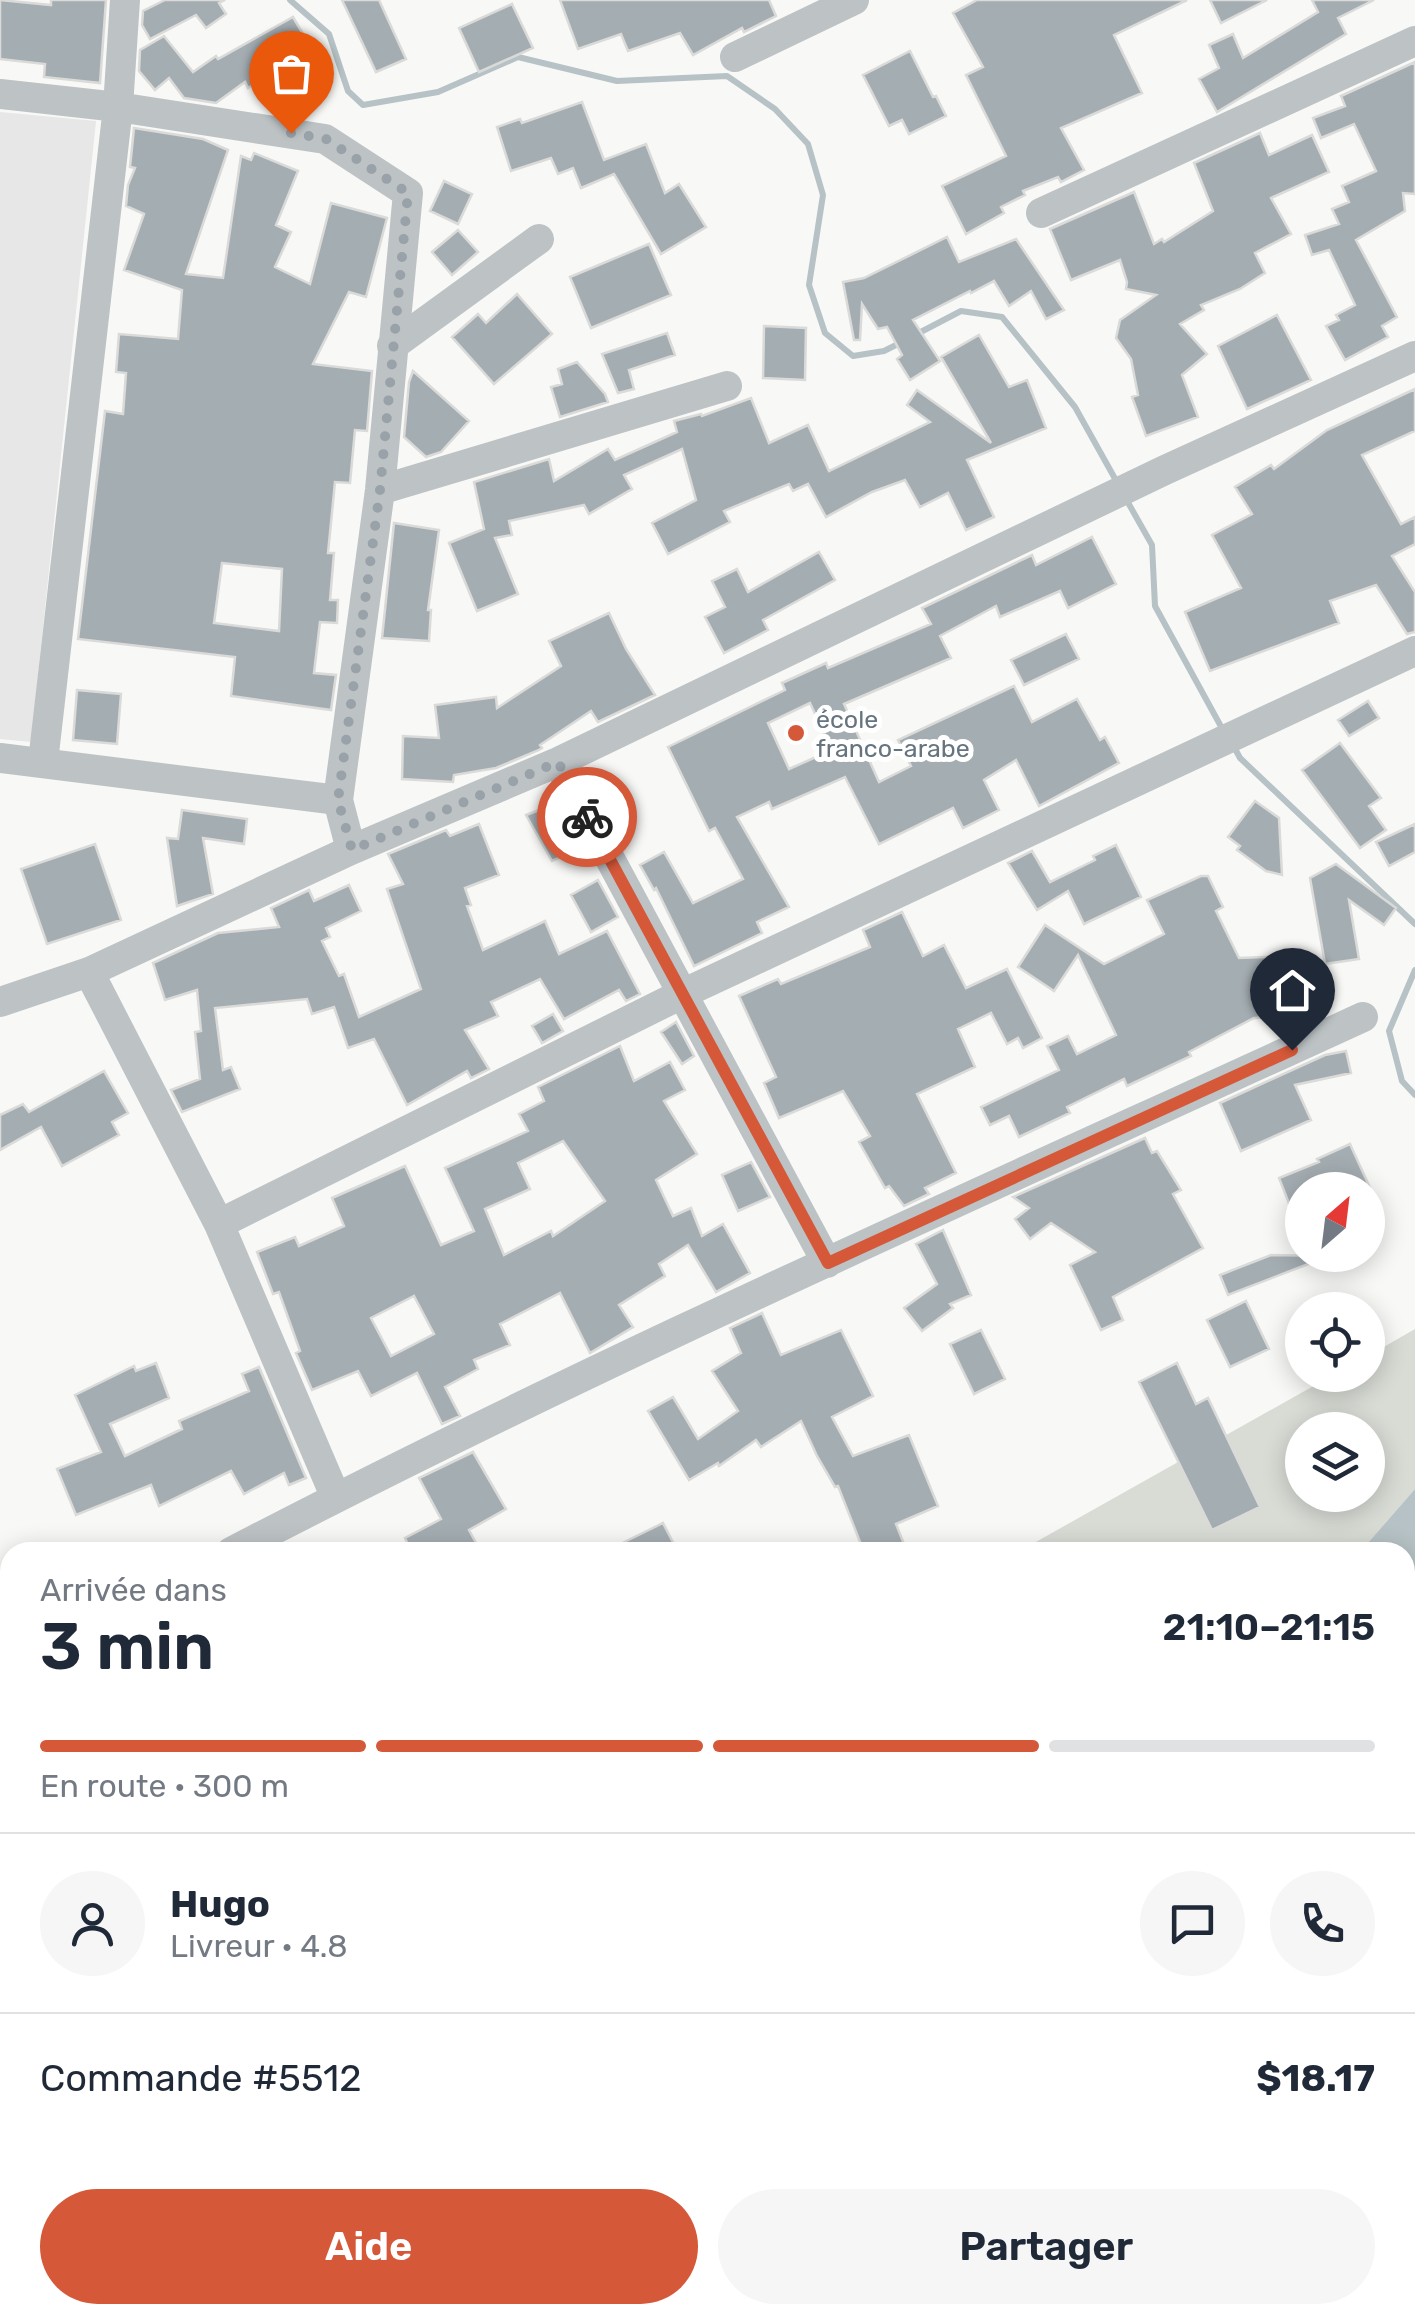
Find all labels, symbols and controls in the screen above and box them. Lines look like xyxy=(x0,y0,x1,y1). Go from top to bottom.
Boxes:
pin xyxy=(249,31,334,134)
icon: bag xyxy=(264,46,319,101)
place label: école franco-arabe xyxy=(816,705,970,763)
marker: école franco-arabe xyxy=(785,722,807,744)
courier xyxy=(537,767,637,867)
icon: bike xyxy=(560,790,615,845)
pin xyxy=(1250,948,1335,1051)
icon: home xyxy=(1265,963,1320,1018)
north arrow xyxy=(1285,1172,1385,1272)
map controls xyxy=(1285,1172,1385,1512)
button: locate xyxy=(1285,1292,1385,1392)
button: layers xyxy=(1285,1412,1385,1512)
text: Arrivée dans xyxy=(40,1571,227,1609)
text: 21:10–21:15 xyxy=(1163,1604,1375,1650)
text: 3 min xyxy=(40,1608,214,1685)
text: En route · 300 m xyxy=(40,1767,289,1805)
button: person xyxy=(40,1871,145,1976)
button: chat xyxy=(1140,1871,1245,1976)
button: phone xyxy=(1270,1871,1375,1976)
text: Hugo xyxy=(170,1881,270,1927)
text: Livreur · 4.8 xyxy=(170,1927,348,1965)
text: Commande #5512 xyxy=(40,2055,362,2101)
text: $18.17 xyxy=(1256,2055,1375,2101)
button: Aide xyxy=(40,2189,698,2304)
button: Partager xyxy=(718,2189,1375,2304)

